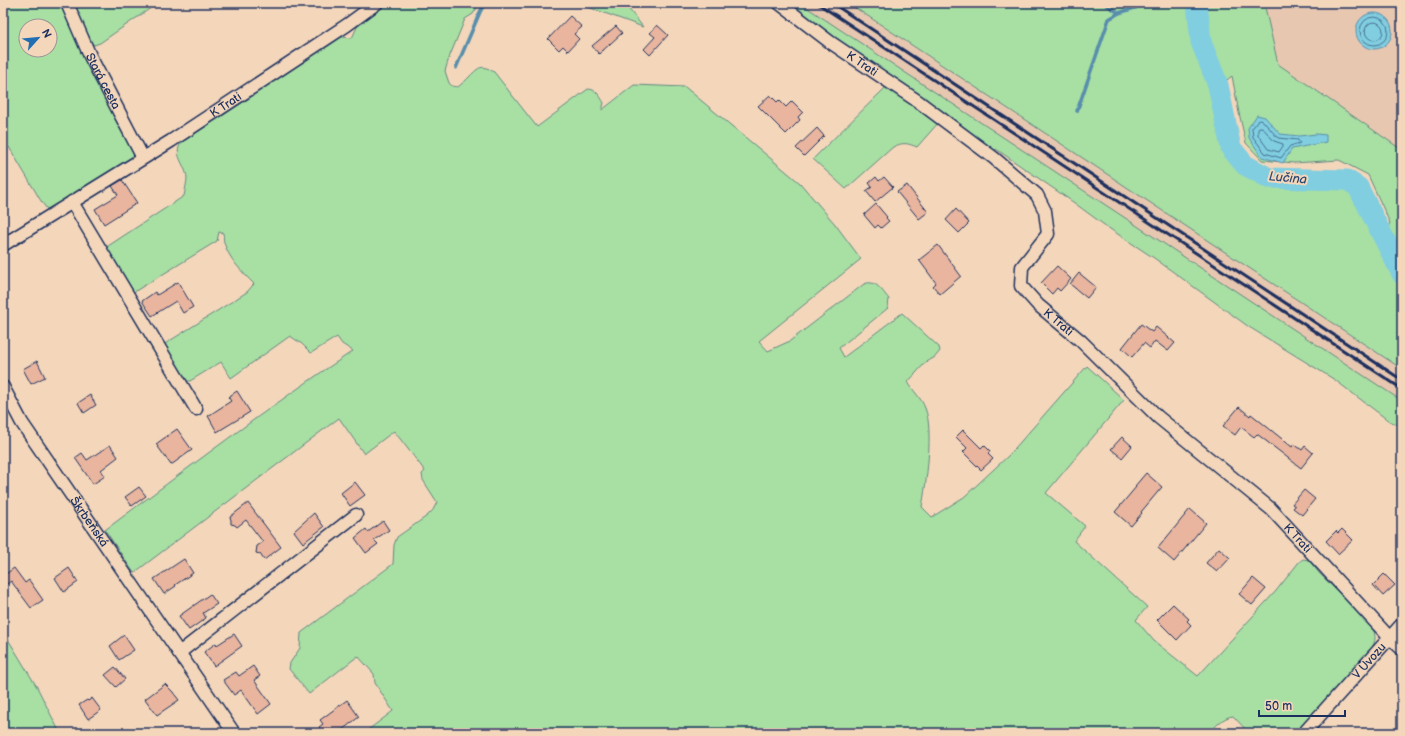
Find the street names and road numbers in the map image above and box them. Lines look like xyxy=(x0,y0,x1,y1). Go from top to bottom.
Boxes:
street label: K Trati xyxy=(843,48,881,80)
street label: Stará cesta xyxy=(82,51,123,112)
street label: K Trati xyxy=(207,90,245,121)
street label: K Trati xyxy=(1040,306,1076,339)
street label: Škrbeňská xyxy=(66,493,111,550)
street label: K Trati xyxy=(1280,521,1315,556)
street label: V Úvozu xyxy=(1349,640,1389,683)

